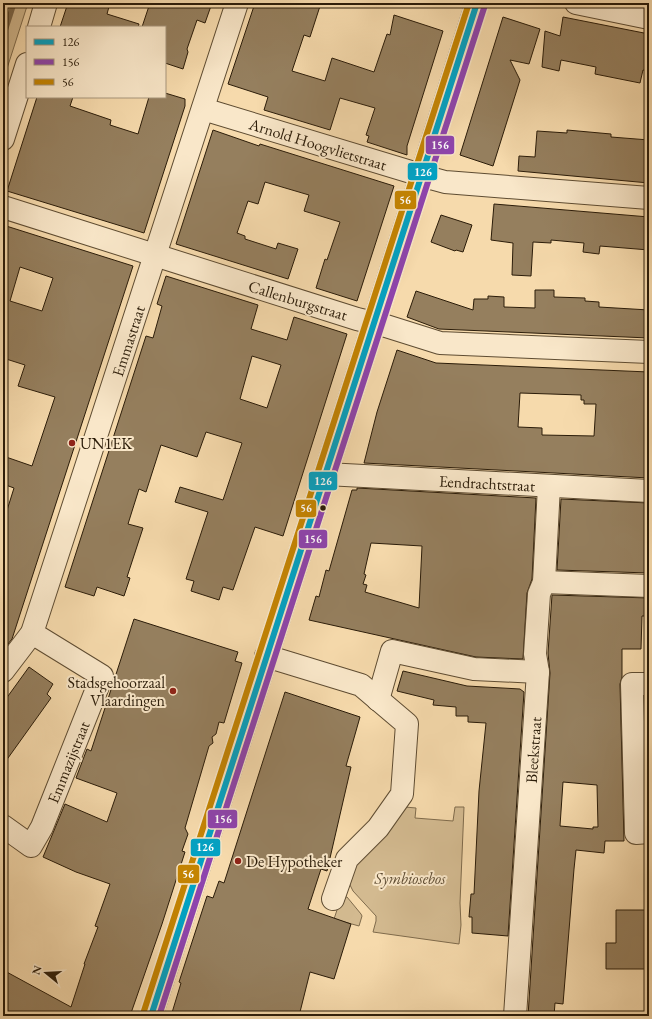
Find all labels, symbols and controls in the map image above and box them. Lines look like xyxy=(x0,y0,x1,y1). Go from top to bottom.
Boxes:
legend xyxy=(26,26,166,98)
text: 126 xyxy=(62,34,80,50)
text: 156 xyxy=(62,54,80,70)
text: 56 xyxy=(62,74,74,90)
street label: Arnold Hoogvlietstraat xyxy=(246,113,389,175)
line badge: 156 xyxy=(425,135,455,155)
text: 156 xyxy=(431,138,449,152)
line badge: 126 xyxy=(407,162,438,181)
text: 126 xyxy=(414,165,432,179)
line badge: 56 xyxy=(394,190,417,210)
text: 56 xyxy=(399,193,411,207)
street label: Callenburgstraat xyxy=(246,275,350,325)
street label: Emmastraat xyxy=(107,303,150,379)
place label: UN1EK xyxy=(80,433,133,454)
marker: UN1EK xyxy=(67,438,77,448)
street label: Eendrachtstraat xyxy=(438,470,536,497)
line badge: 126 xyxy=(308,471,338,491)
text: 126 xyxy=(314,474,332,488)
line badge: 56 xyxy=(295,499,317,518)
text: 56 xyxy=(300,501,312,515)
unlabelled marker xyxy=(318,503,328,513)
line badge: 156 xyxy=(298,529,328,549)
text: 156 xyxy=(304,532,322,546)
place label: Stadsgehoorzaal Vlaardingen xyxy=(68,672,166,711)
marker: Stadsgehoorzaal Vlaardingen xyxy=(168,686,178,696)
street label: Bleekstraat xyxy=(521,716,546,784)
street label: Emmazijstraat xyxy=(42,718,94,806)
line badge: 156 xyxy=(207,809,238,829)
text: 156 xyxy=(214,812,232,826)
line badge: 126 xyxy=(190,838,221,857)
text: 126 xyxy=(196,840,214,854)
place label: De Hypotheker xyxy=(246,851,343,872)
marker: De Hypotheker xyxy=(233,856,243,866)
line badge: 56 xyxy=(177,864,200,884)
text: 56 xyxy=(182,867,194,881)
park label: Symbiosebos xyxy=(373,868,446,889)
north arrow xyxy=(26,953,66,993)
text: N xyxy=(28,963,45,976)

